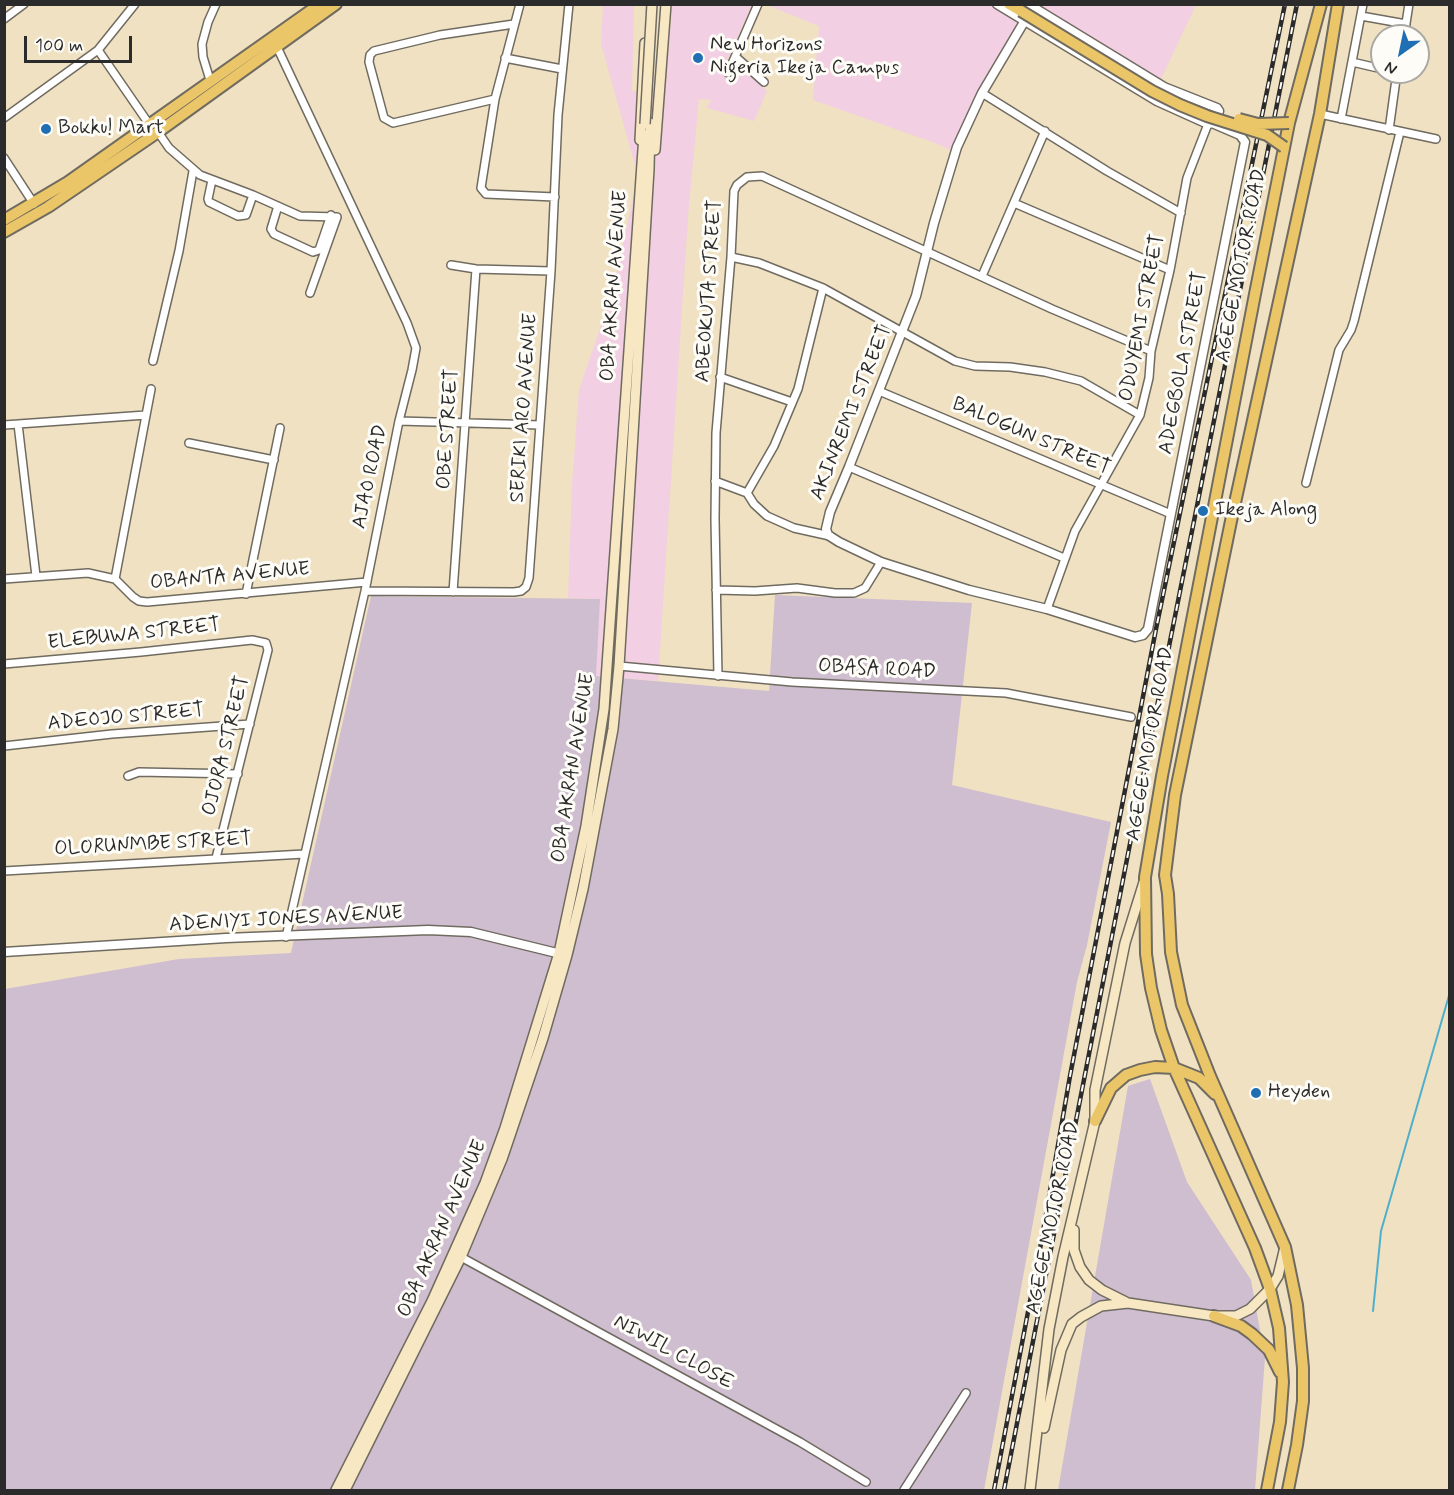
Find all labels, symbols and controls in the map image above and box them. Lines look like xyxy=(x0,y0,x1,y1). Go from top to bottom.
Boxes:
scale bar xyxy=(27,24,135,62)
north arrow xyxy=(1370,24,1430,84)
text: 100 m xyxy=(35,34,83,58)
place label: New Horizons Nigeria Ikeja Campus xyxy=(710,34,899,81)
marker: New Horizons Nigeria Ikeja Campus xyxy=(691,51,705,65)
text: N xyxy=(1381,56,1401,80)
place label: Bokku! Mart xyxy=(58,117,164,141)
marker: Bokku! Mart xyxy=(39,122,53,136)
street label: AGEGE MOTOR ROAD xyxy=(1211,167,1273,365)
street label: OBA AKRAN AVENUE xyxy=(596,190,634,382)
street label: ABEOKUTA STREET xyxy=(692,199,728,383)
street label: ODUYEMI STREET xyxy=(1115,232,1171,404)
street label: ADEGBOLA STREET xyxy=(1155,270,1213,456)
street label: SERIKI ARO AVENUE xyxy=(506,313,544,503)
street label: AKINREMI STREET xyxy=(806,322,898,504)
street label: OBE STREET xyxy=(433,368,465,490)
street label: BALOGUN STREET xyxy=(948,393,1114,481)
street label: AJAO ROAD xyxy=(348,423,394,531)
place label: Ikeja Along xyxy=(1215,499,1317,523)
marker: Ikeja Along xyxy=(1196,504,1210,518)
street label: OBANTA AVENUE xyxy=(149,558,311,596)
street label: ELEBUWA STREET xyxy=(47,614,221,656)
street label: AGEGE MOTOR ROAD xyxy=(1122,645,1180,843)
street label: OBASA ROAD xyxy=(817,655,937,685)
street label: OBA AKRAN AVENUE xyxy=(547,672,601,864)
street label: OJORA STREET xyxy=(198,674,256,818)
street label: ADEOJO STREET xyxy=(47,699,205,737)
street label: OLORUNMBE STREET xyxy=(54,828,252,862)
street label: ADENIYI JONES AVENUE xyxy=(168,902,404,938)
place label: Heyden xyxy=(1268,1081,1330,1105)
marker: Heyden xyxy=(1249,1086,1263,1100)
street label: AGEGE MOTOR ROAD xyxy=(1022,1119,1086,1317)
street label: OBA AKRAN AVENUE xyxy=(393,1137,493,1321)
street label: NIWIL CLOSE xyxy=(609,1310,737,1396)

